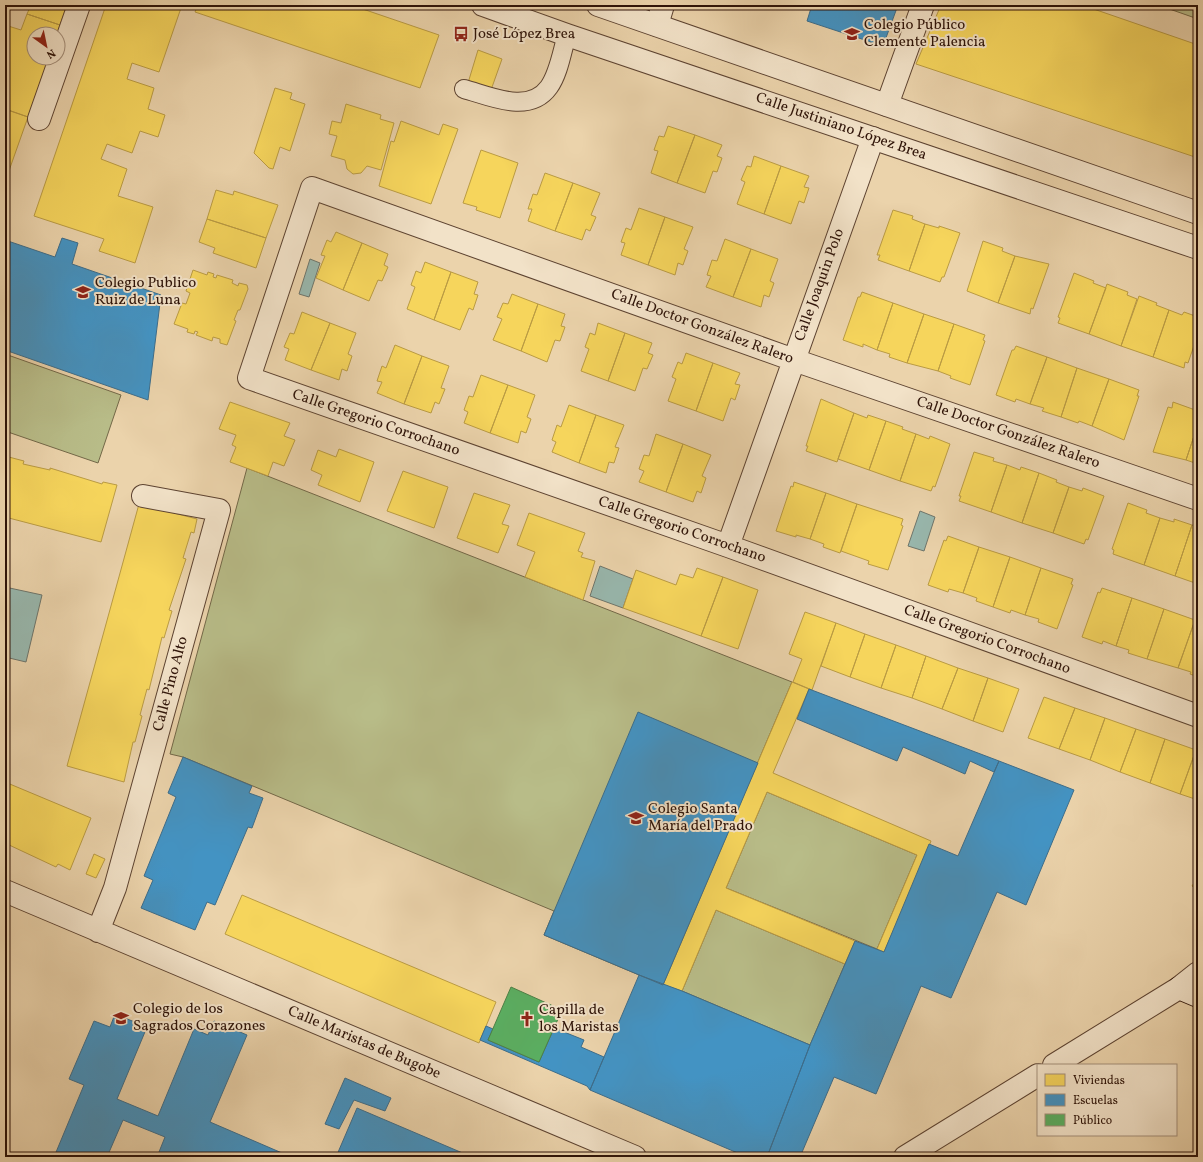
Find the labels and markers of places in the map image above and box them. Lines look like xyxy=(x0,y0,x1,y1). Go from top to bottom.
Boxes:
place label: Colegio Público Clemente Palencia xyxy=(864,15,985,53)
place label: José López Brea xyxy=(473,24,575,45)
bus stop icon: José López Brea xyxy=(452,25,470,43)
school or university icon: Colegio Público Clemente Palencia xyxy=(843,25,861,43)
place label: Colegio Publico Ruiz de Luna xyxy=(95,273,196,311)
school or university icon: Colegio Publico Ruiz de Luna xyxy=(74,283,92,301)
place label: Colegio Santa María del Prado xyxy=(648,799,753,837)
school or university icon: Colegio Santa María del Prado xyxy=(627,809,645,827)
place label: Colegio de los Sagrados Corazones xyxy=(133,999,266,1037)
place label: Capilla de los Maristas xyxy=(539,1000,619,1038)
school or university icon: Colegio de los Sagrados Corazones xyxy=(112,1009,130,1027)
church icon: Capilla de los Maristas xyxy=(518,1010,536,1028)

